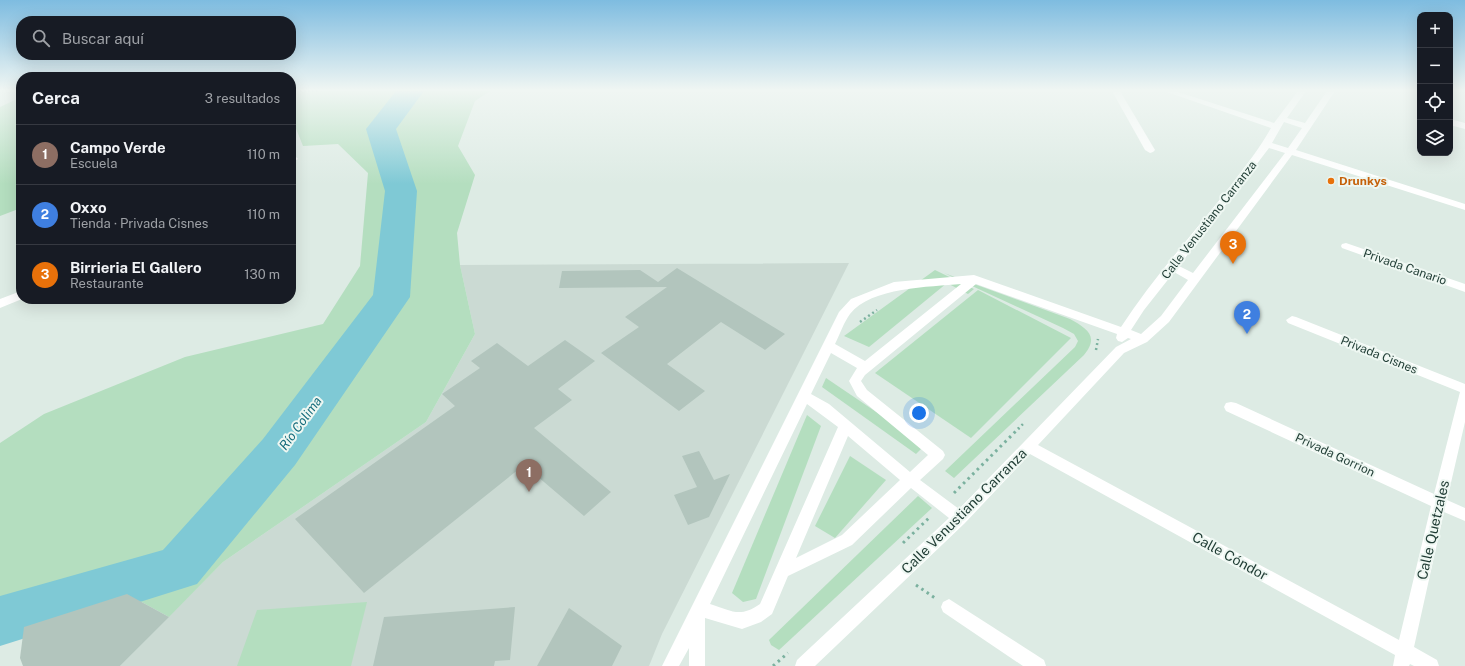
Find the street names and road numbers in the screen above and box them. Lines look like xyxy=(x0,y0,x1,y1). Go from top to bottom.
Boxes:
street label: Calle Venustiano Carranza xyxy=(1159,158,1259,282)
street label: Privada Canario xyxy=(1361,246,1449,288)
street label: Privada Cisnes xyxy=(1339,333,1419,377)
street label: Privada Gorrion xyxy=(1293,430,1377,480)
street label: Calle Venustiano Carranza xyxy=(898,445,1030,577)
street label: Calle Quetzales xyxy=(1414,479,1452,581)
street label: Calle Cóndor xyxy=(1189,529,1271,583)

